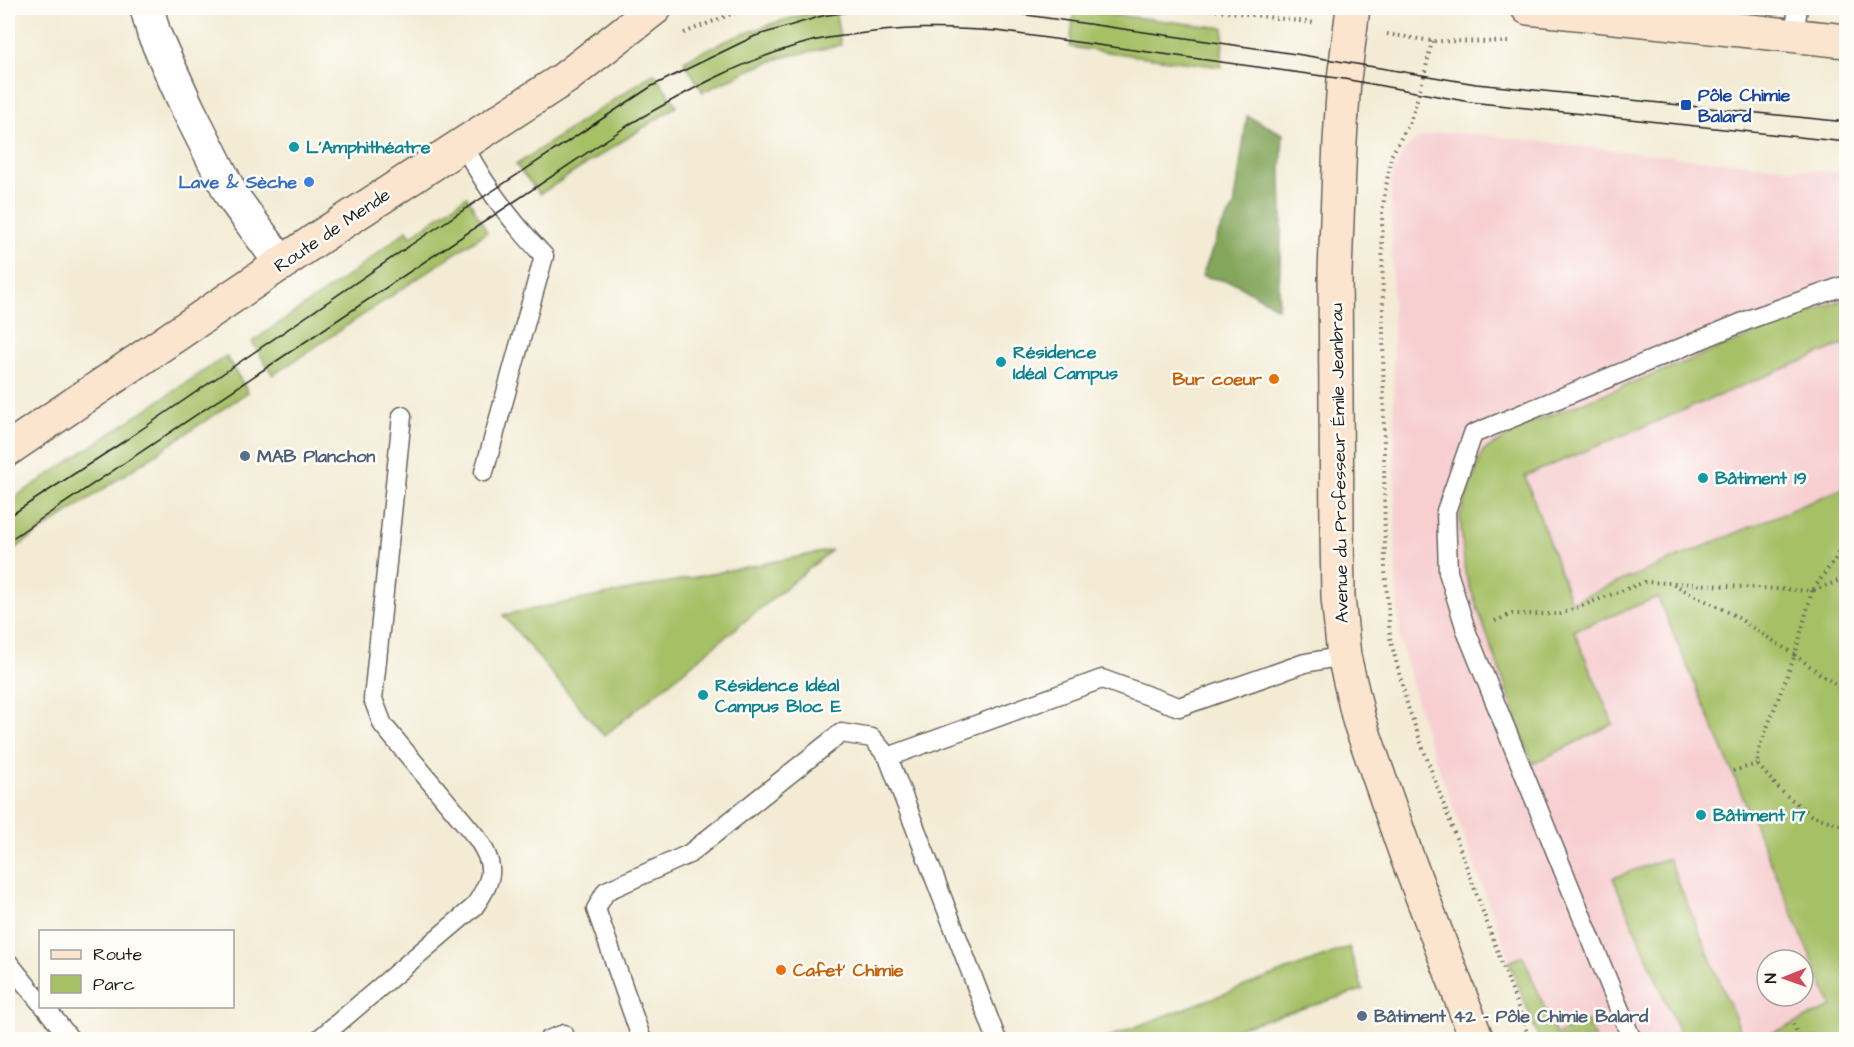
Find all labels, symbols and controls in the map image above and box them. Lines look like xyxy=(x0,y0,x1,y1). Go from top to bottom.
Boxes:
place label: Pôle Chimie Balard xyxy=(1698,83,1790,129)
marker: Pôle Chimie Balard xyxy=(1679,98,1693,112)
place label: L'Amphithéatre xyxy=(306,135,431,160)
marker: L'Amphithéatre xyxy=(287,140,301,154)
place label: Lave & Sèche xyxy=(178,170,297,195)
marker: Lave & Sèche xyxy=(302,175,316,189)
street label: Route de Mende xyxy=(269,182,395,279)
street label: Avenue du Professeur Émile Jeanbrau xyxy=(1324,303,1355,623)
place label: Résidence Idéal Campus xyxy=(1013,340,1118,386)
marker: Résidence Idéal Campus xyxy=(994,355,1008,369)
place label: Bur coeur xyxy=(1173,367,1262,392)
marker: Bur coeur xyxy=(1267,372,1281,386)
place label: MAB Planchon xyxy=(257,444,375,469)
marker: MAB Planchon xyxy=(238,449,252,463)
place label: Bâtiment 19 xyxy=(1715,466,1807,491)
marker: Bâtiment 19 xyxy=(1696,471,1710,485)
place label: Résidence Idéal Campus Bloc E xyxy=(715,673,842,719)
marker: Résidence Idéal Campus Bloc E xyxy=(696,688,710,702)
place label: Bâtiment 17 xyxy=(1713,803,1806,828)
marker: Bâtiment 17 xyxy=(1694,808,1708,822)
legend xyxy=(39,930,234,1008)
text: Route xyxy=(93,942,142,967)
north arrow xyxy=(1755,948,1815,1008)
place label: Cafet' Chimie xyxy=(793,958,904,983)
marker: Cafet' Chimie xyxy=(774,963,788,977)
text: Parc xyxy=(93,972,135,997)
text: N xyxy=(1760,973,1782,983)
place label: Bâtiment 42 - Pôle Chimie Balard xyxy=(1374,1004,1649,1029)
marker: Bâtiment 42 - Pôle Chimie Balard xyxy=(1355,1009,1369,1023)

